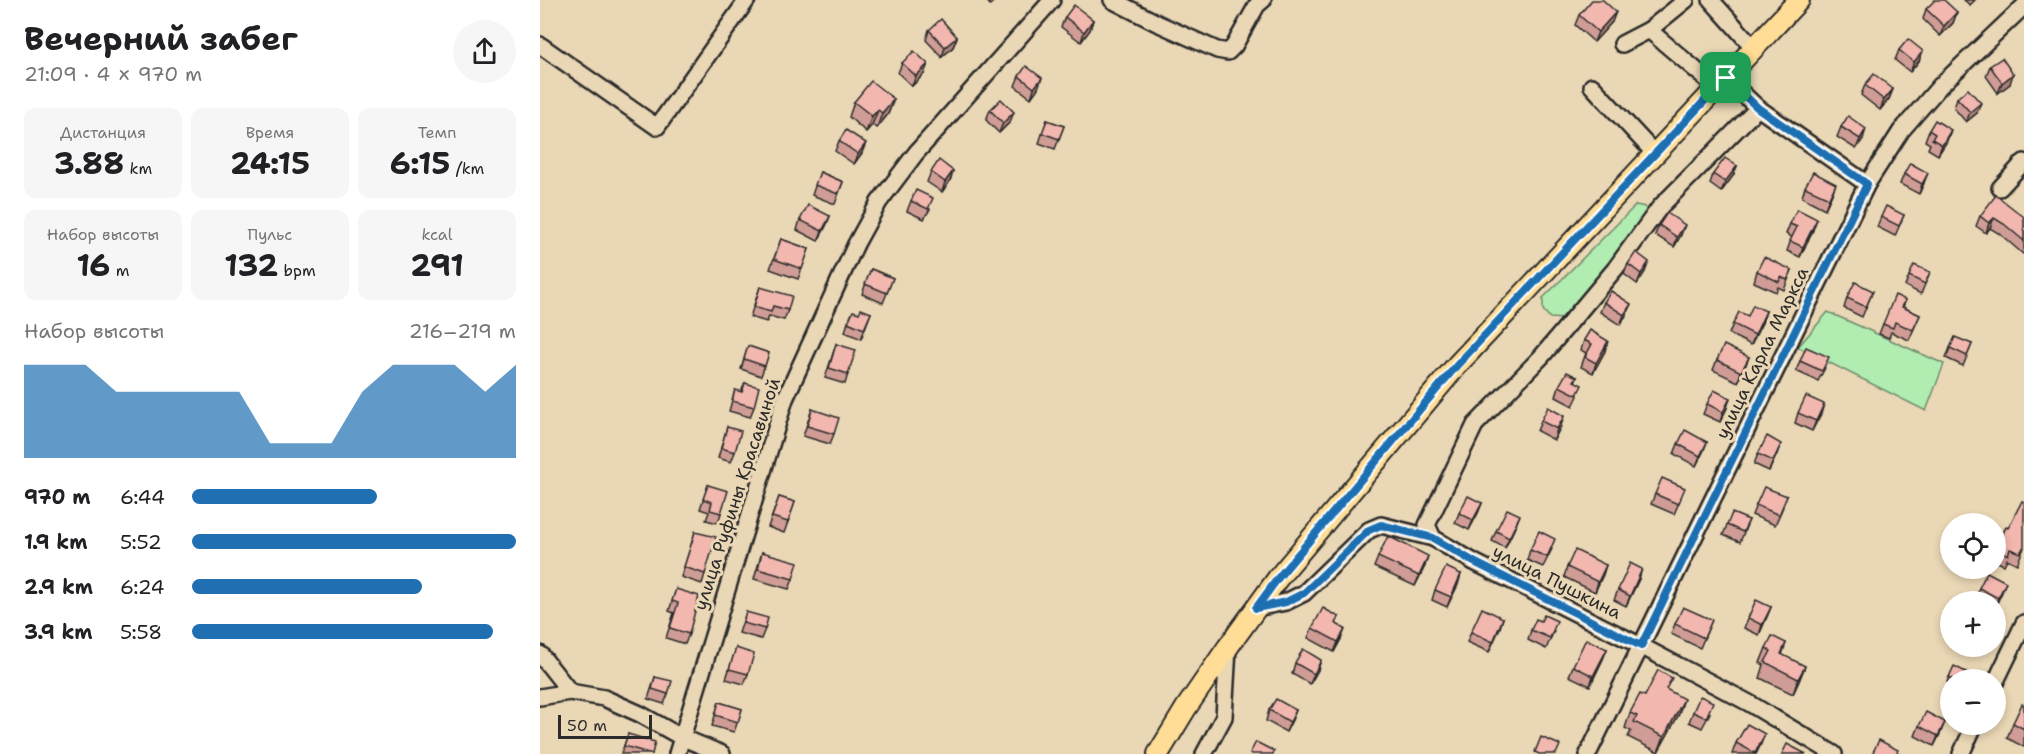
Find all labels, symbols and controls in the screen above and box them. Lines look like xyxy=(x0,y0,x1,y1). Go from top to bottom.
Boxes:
text: Вечерний забег xyxy=(24,16,298,61)
button: share xyxy=(453,20,516,83)
pin xyxy=(1700,52,1751,103)
text: 21:09 · 4 × 970 m xyxy=(24,61,202,87)
icon: arrive xyxy=(1709,61,1742,94)
text: Дистанция xyxy=(60,122,146,143)
text: Время xyxy=(246,122,294,143)
text: Темп xyxy=(418,122,456,143)
text: 3.88 xyxy=(54,143,124,184)
text: 24:15 xyxy=(230,143,310,184)
text: 6:15 xyxy=(390,143,450,184)
text: km xyxy=(124,158,152,179)
text: /km xyxy=(450,158,484,179)
text: Набор высоты xyxy=(47,224,159,245)
text: Пульс xyxy=(248,224,292,245)
text: kcal xyxy=(421,224,453,245)
text: 16 xyxy=(76,245,110,286)
text: 132 xyxy=(224,245,278,286)
text: 291 xyxy=(410,245,464,286)
text: m xyxy=(110,260,130,281)
text: bpm xyxy=(278,260,316,281)
street label: улица Карла Маркса xyxy=(1710,263,1814,443)
text: Набор высоты xyxy=(24,318,164,344)
text: 216–219 m xyxy=(409,318,516,344)
street label: улица Руфины Красавиной xyxy=(688,374,786,613)
text: 970 m xyxy=(24,484,91,510)
text: 6:44 xyxy=(120,484,165,510)
map controls xyxy=(1940,513,2006,735)
button: locate xyxy=(1940,513,2006,579)
text: 1.9 km xyxy=(24,529,87,555)
text: 5:52 xyxy=(120,529,162,555)
street label: улица Пушкина xyxy=(1489,539,1625,625)
text: 2.9 km xyxy=(24,574,93,600)
text: 6:24 xyxy=(120,574,164,600)
button: + xyxy=(1940,591,2006,657)
text: 3.9 km xyxy=(24,619,93,645)
text: 5:58 xyxy=(120,619,162,645)
button: − xyxy=(1940,669,2006,735)
scale bar xyxy=(558,712,652,740)
text: 50 m xyxy=(567,715,607,736)

